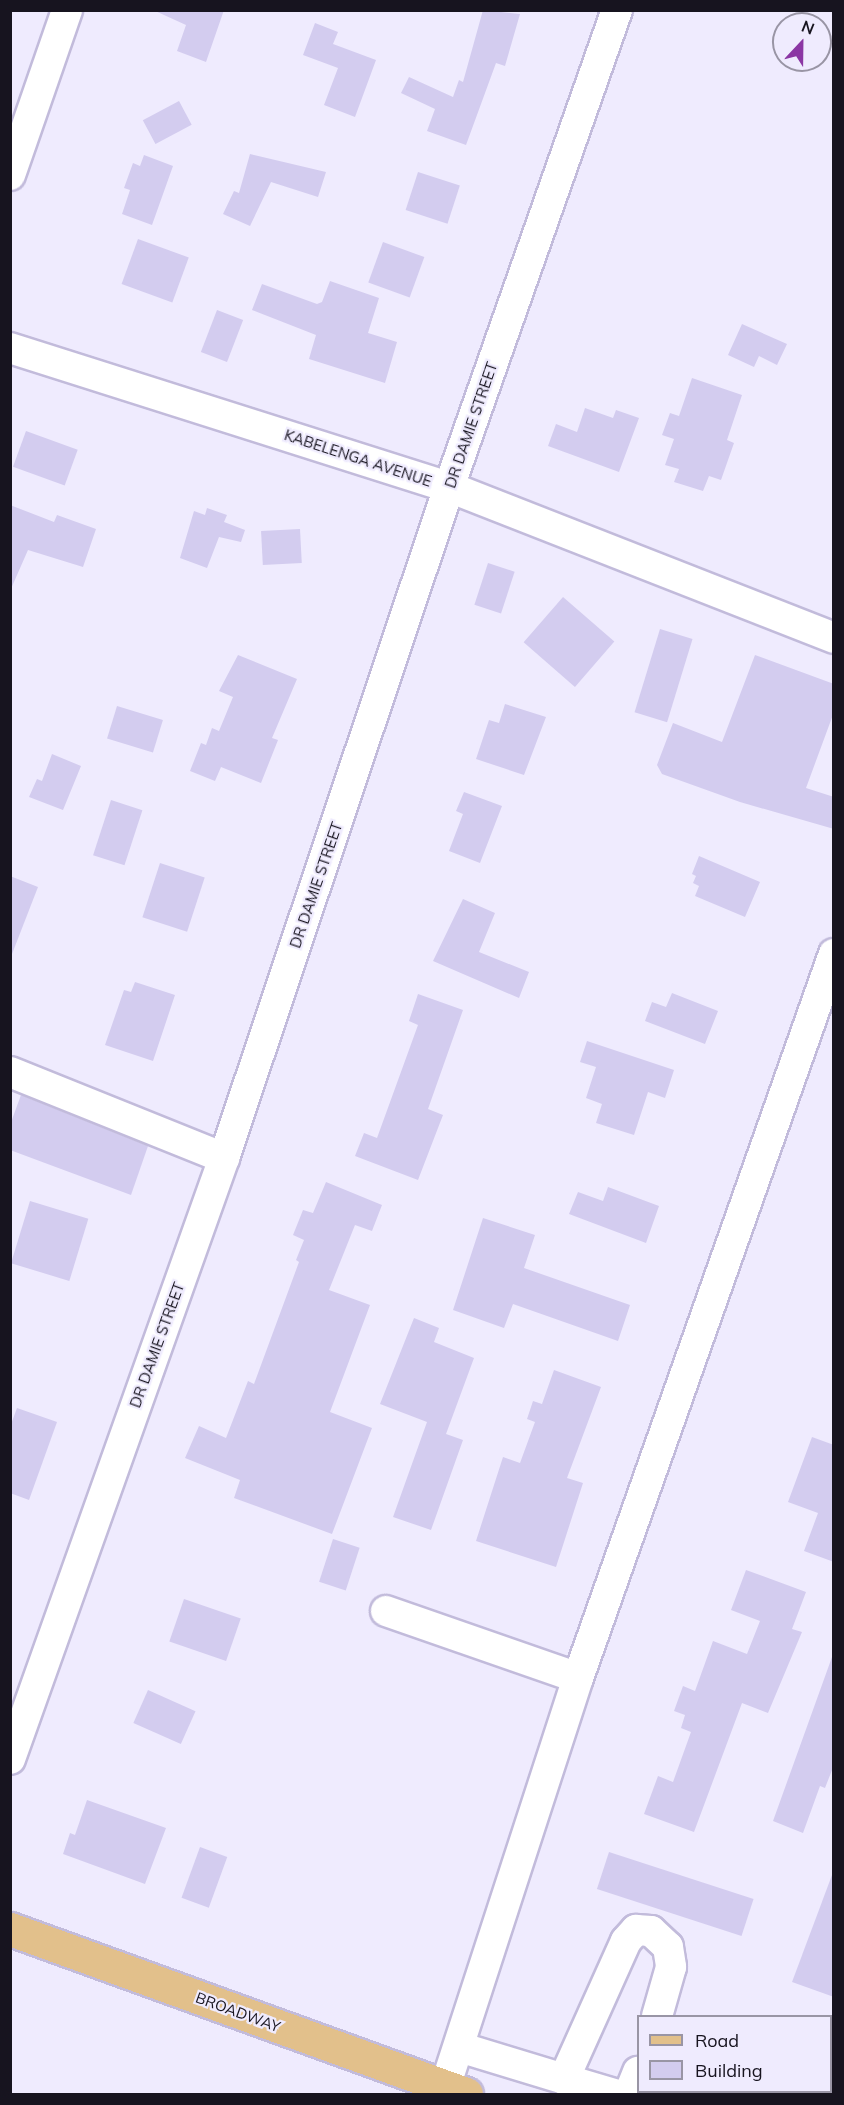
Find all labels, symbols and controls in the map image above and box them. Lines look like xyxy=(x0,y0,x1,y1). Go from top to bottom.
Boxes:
north arrow xyxy=(772,12,832,72)
text: N xyxy=(799,16,817,39)
street label: DR DAMIE STREET xyxy=(441,360,501,490)
street label: KABELENGA AVENUE xyxy=(282,426,434,490)
street label: DR DAMIE STREET xyxy=(286,820,346,950)
street label: DR DAMIE STREET xyxy=(126,1280,188,1410)
street label: BROADWAY xyxy=(193,1988,283,2036)
legend xyxy=(637,2015,832,2093)
text: Road xyxy=(695,2029,739,2052)
text: Building xyxy=(695,2059,763,2082)

